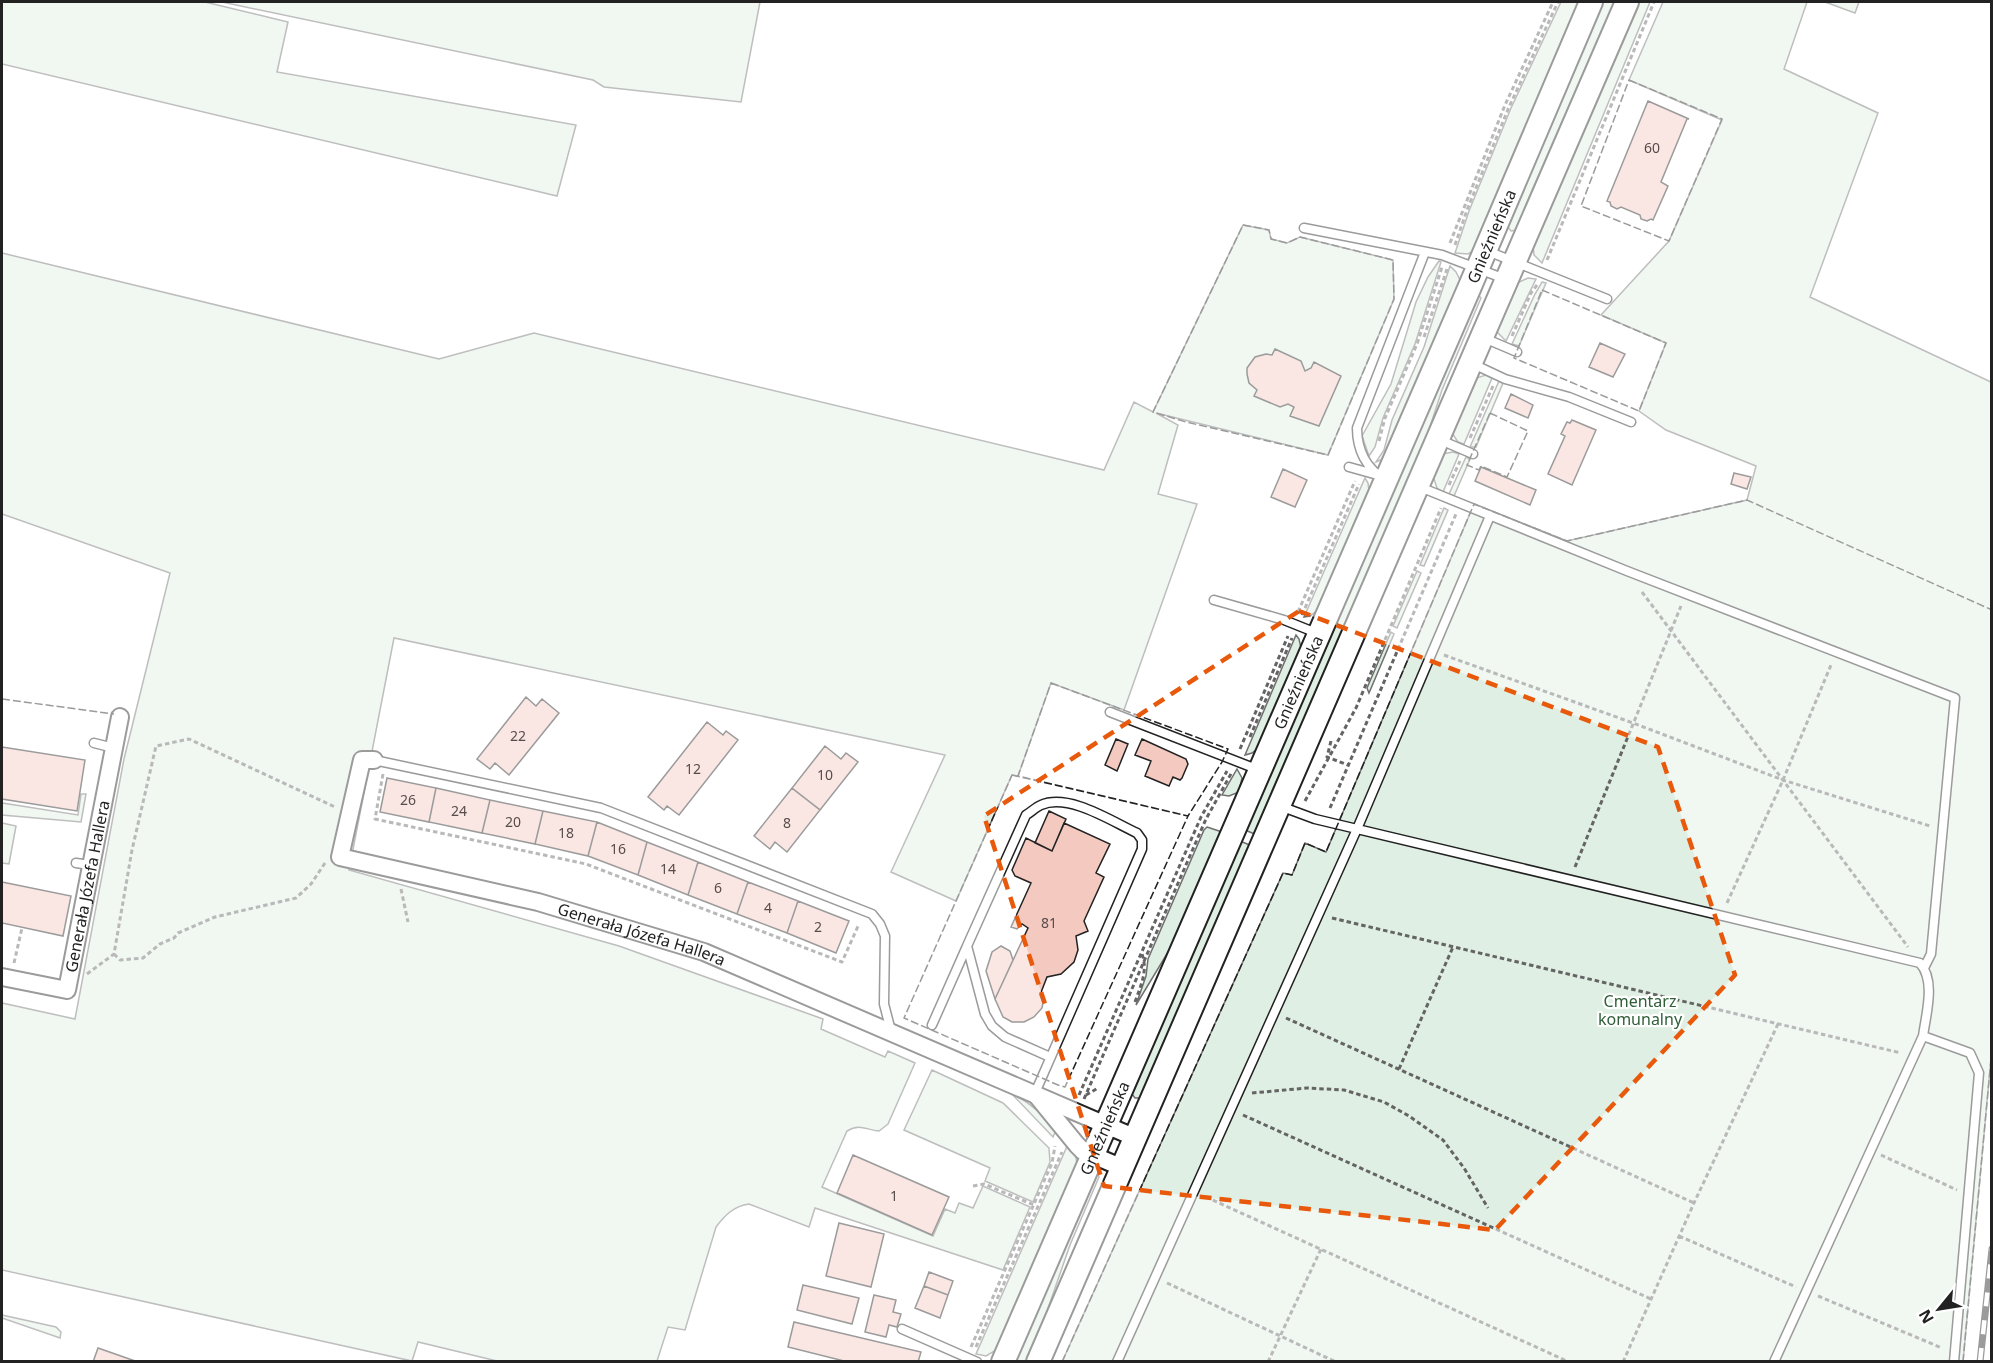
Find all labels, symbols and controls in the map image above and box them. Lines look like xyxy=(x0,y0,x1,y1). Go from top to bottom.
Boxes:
house number: 60 xyxy=(1644,138,1660,157)
street label: Gnieźnieńska xyxy=(1462,186,1521,287)
street label: Gnieźnieńska xyxy=(1268,632,1328,733)
house number: 22 xyxy=(510,726,526,745)
house number: 12 xyxy=(685,759,701,778)
house number: 10 xyxy=(817,765,833,784)
house number: 26 xyxy=(400,790,416,809)
street label: Generała Józefa Hallera xyxy=(60,798,115,974)
house number: 24 xyxy=(451,801,467,820)
house number: 20 xyxy=(505,812,521,831)
house number: 8 xyxy=(783,813,791,832)
house number: 18 xyxy=(558,823,574,842)
house number: 16 xyxy=(610,839,626,858)
house number: 14 xyxy=(660,859,676,878)
house number: 6 xyxy=(714,878,722,897)
street label: Generała Józefa Hallera xyxy=(555,898,729,971)
house number: 4 xyxy=(764,898,772,917)
house number: 81 xyxy=(1041,913,1057,932)
house number: 2 xyxy=(814,917,822,936)
park label: Cmentarz komunalny xyxy=(1598,990,1683,1030)
street label: Gnieźnieńska xyxy=(1075,1078,1135,1178)
house number: 1 xyxy=(890,1186,898,1205)
north arrow xyxy=(1909,1279,1969,1339)
text: N xyxy=(1913,1305,1939,1328)

